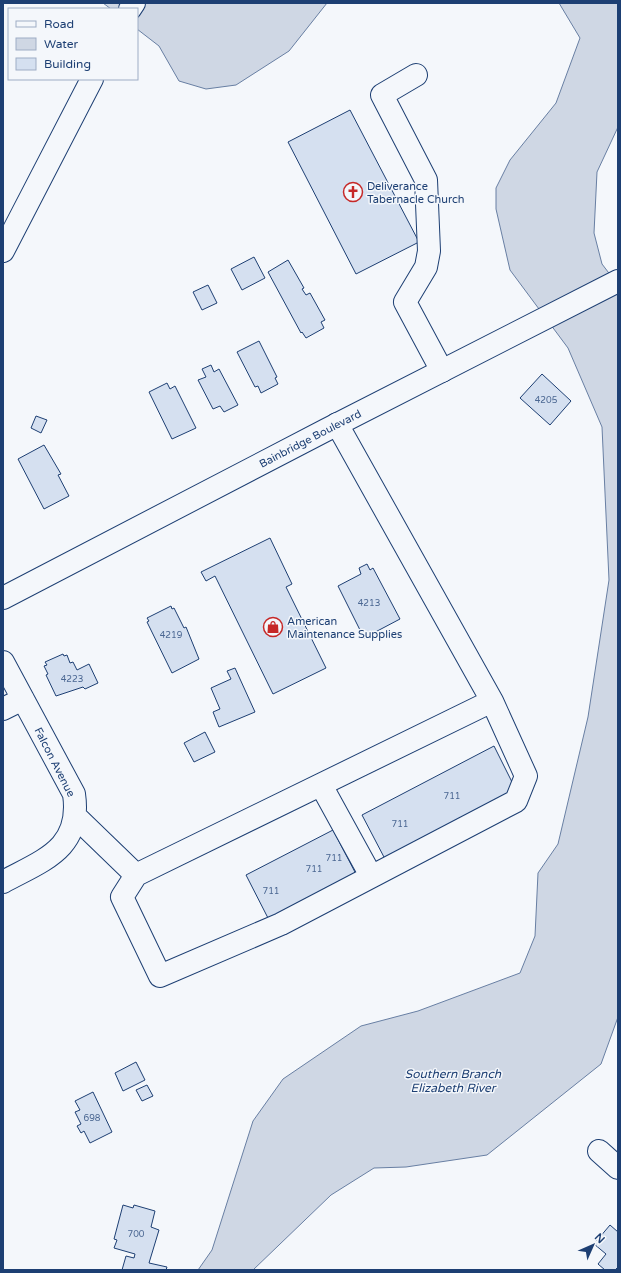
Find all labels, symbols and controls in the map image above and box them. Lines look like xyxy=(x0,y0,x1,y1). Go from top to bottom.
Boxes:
legend xyxy=(8,8,138,80)
text: Road xyxy=(44,17,74,31)
text: Water xyxy=(44,37,79,51)
text: Building xyxy=(44,57,91,71)
place label: Deliverance Tabernacle Church xyxy=(367,180,465,206)
church icon: Deliverance Tabernacle Church xyxy=(342,181,364,203)
house number: 4205 xyxy=(535,395,558,406)
street label: Bainbridge Boulevard xyxy=(257,407,363,471)
house number: 4213 xyxy=(358,598,380,609)
place label: American Maintenance Supplies xyxy=(287,615,402,641)
shop icon: American Maintenance Supplies xyxy=(262,616,284,638)
house number: 4219 xyxy=(160,630,183,641)
house number: 4223 xyxy=(61,674,83,685)
street label: Falcon Avenue xyxy=(31,725,78,799)
house number: 711 xyxy=(444,791,460,802)
house number: 711 xyxy=(392,819,408,830)
house number: 711 xyxy=(326,853,342,864)
house number: 711 xyxy=(306,864,322,875)
house number: 711 xyxy=(263,886,279,897)
water label: Southern Branch Elizabeth River xyxy=(405,1067,502,1095)
house number: 698 xyxy=(84,1113,101,1124)
north arrow xyxy=(573,1225,613,1265)
house number: 700 xyxy=(128,1229,145,1240)
text: N xyxy=(592,1231,607,1246)

